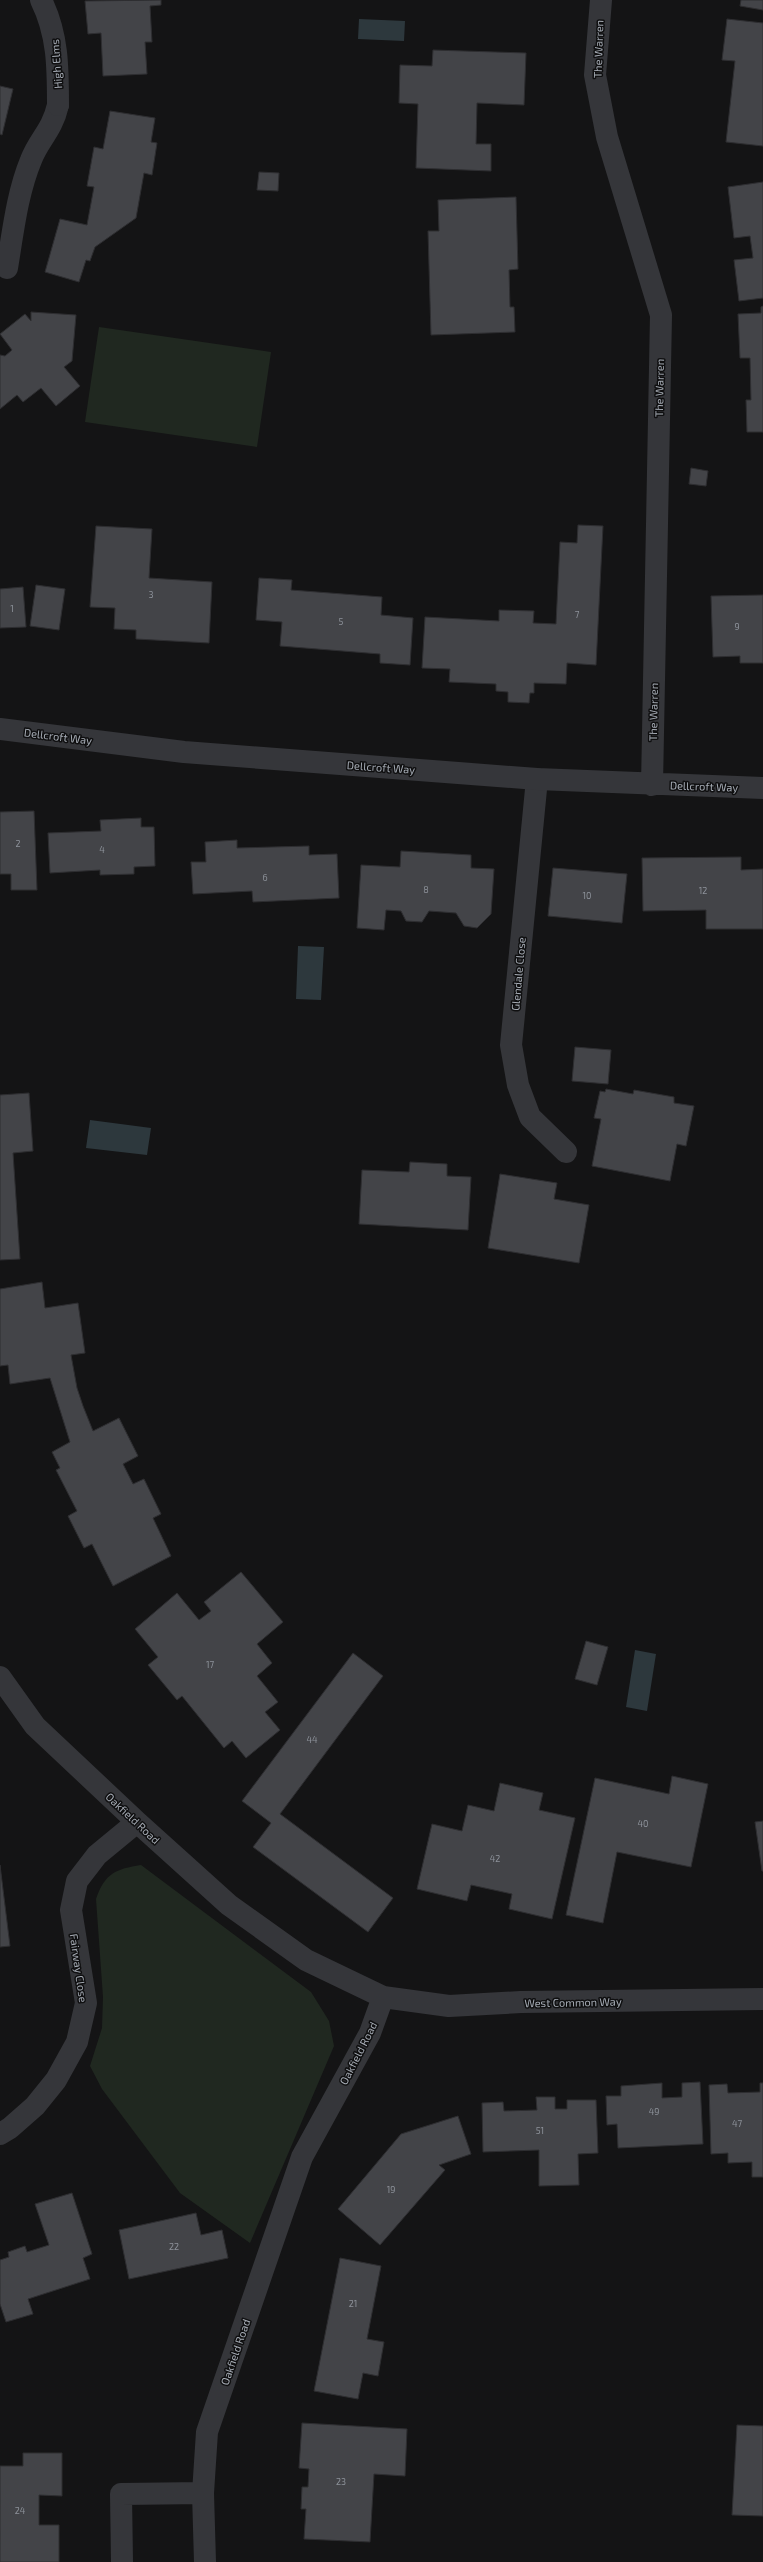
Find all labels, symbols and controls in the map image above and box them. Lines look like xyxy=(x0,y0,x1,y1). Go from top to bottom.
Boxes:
street label: The Warren xyxy=(590,20,606,78)
street label: High Elms xyxy=(48,38,64,89)
street label: The Warren xyxy=(652,359,666,417)
house number: 3 xyxy=(148,589,154,600)
house number: 1 xyxy=(10,603,14,614)
house number: 7 xyxy=(575,609,580,620)
house number: 5 xyxy=(339,616,344,627)
house number: 9 xyxy=(734,621,740,632)
street label: The Warren xyxy=(646,683,660,741)
street label: Dellcroft Way xyxy=(23,725,93,747)
street label: Dellcroft Way xyxy=(346,758,416,776)
street label: Dellcroft Way xyxy=(670,778,739,794)
house number: 2 xyxy=(15,838,21,849)
house number: 4 xyxy=(99,844,105,855)
house number: 6 xyxy=(262,872,268,883)
house number: 8 xyxy=(423,884,429,895)
house number: 12 xyxy=(699,885,707,896)
house number: 10 xyxy=(582,890,592,901)
street label: Glendale Close xyxy=(508,937,528,1011)
house number: 17 xyxy=(206,1659,214,1670)
house number: 44 xyxy=(306,1734,318,1745)
street label: Oakfield Road xyxy=(103,1790,163,1846)
house number: 40 xyxy=(638,1818,648,1829)
house number: 42 xyxy=(490,1853,500,1864)
street label: Fairway Close xyxy=(68,1933,90,2003)
street label: West Common Way xyxy=(524,1995,622,2009)
street label: Oakfield Road xyxy=(337,2019,379,2087)
house number: 49 xyxy=(649,2106,659,2117)
house number: 47 xyxy=(732,2118,742,2129)
house number: 51 xyxy=(536,2125,544,2136)
house number: 19 xyxy=(387,2184,395,2195)
house number: 22 xyxy=(169,2241,179,2252)
house number: 21 xyxy=(349,2298,357,2309)
street label: Oakfield Road xyxy=(218,2317,252,2387)
house number: 23 xyxy=(336,2476,346,2487)
house number: 24 xyxy=(15,2505,26,2516)

